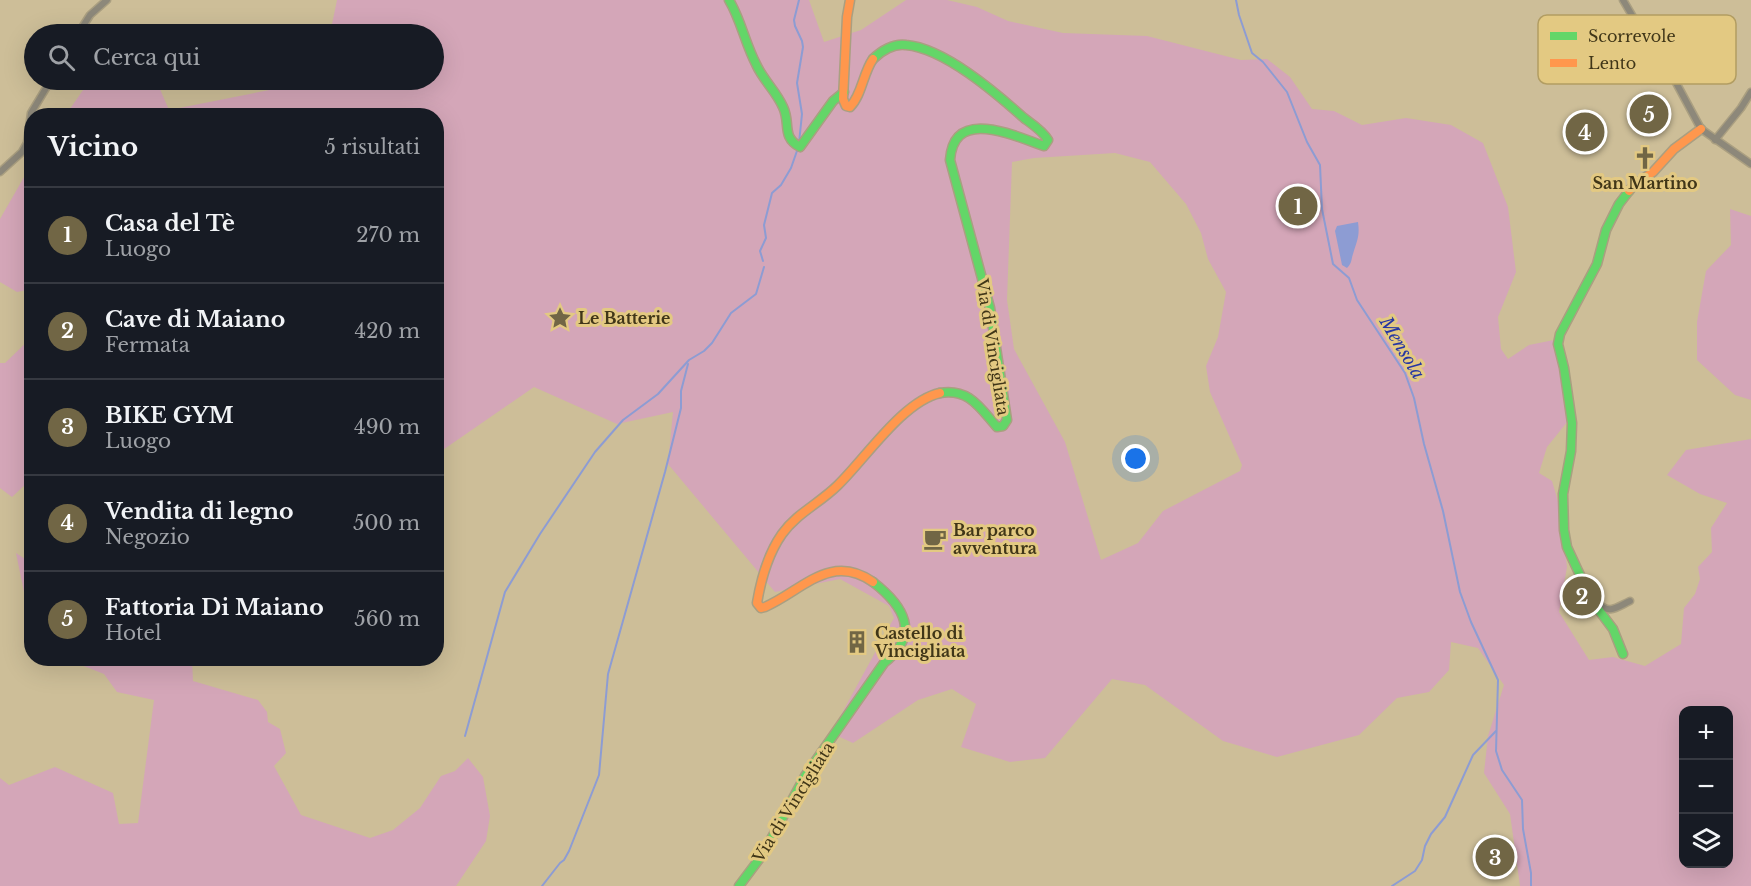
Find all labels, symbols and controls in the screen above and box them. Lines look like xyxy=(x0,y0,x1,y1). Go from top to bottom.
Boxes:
legend xyxy=(1538,15,1736,84)
search box xyxy=(24,24,444,90)
text: Scorrevole xyxy=(1588,26,1676,46)
icon: search xyxy=(45,41,78,74)
text: Cerca qui xyxy=(93,44,200,71)
text: Lento xyxy=(1588,53,1636,73)
pin: 5 xyxy=(1630,92,1668,136)
pin: 4 xyxy=(1566,110,1604,154)
text: Vicino xyxy=(48,131,138,163)
text: 5 risultati xyxy=(325,135,420,159)
church icon: San Martino xyxy=(1632,145,1658,171)
place label: San Martino xyxy=(1592,173,1698,193)
pin: 1 xyxy=(1278,184,1318,228)
text: Casa del Tè xyxy=(105,210,235,237)
text: 1 xyxy=(63,223,72,247)
text: 270 m xyxy=(356,223,420,247)
text: Luogo xyxy=(105,237,171,261)
street label: Via di Vincigliata xyxy=(972,276,1014,417)
place icon: Le Batterie xyxy=(547,305,573,331)
text: Cave di Maiano xyxy=(105,306,285,333)
place label: Le Batterie xyxy=(578,308,670,328)
water label: Mensola xyxy=(1374,312,1429,383)
text: 2 xyxy=(61,319,74,343)
text: 420 m xyxy=(355,319,420,343)
text: Fermata xyxy=(105,333,190,357)
text: BIKE GYM xyxy=(105,402,234,429)
text: 3 xyxy=(61,415,74,439)
text: 490 m xyxy=(354,415,420,439)
text: Luogo xyxy=(105,429,171,453)
your location xyxy=(1121,444,1150,473)
text: Vendita di legno xyxy=(105,498,293,525)
text: 4 xyxy=(61,511,74,535)
text: 500 m xyxy=(353,511,420,535)
place label: Bar parco avventura xyxy=(953,520,1037,558)
text: Negozio xyxy=(105,525,190,549)
cafe icon: Bar parco avventura xyxy=(922,526,948,552)
pin: 2 xyxy=(1562,574,1602,618)
text: Fattoria Di Maiano xyxy=(105,594,324,621)
text: 5 xyxy=(62,607,73,631)
text: 560 m xyxy=(354,607,420,631)
text: Hotel xyxy=(105,621,162,645)
place label: Castello di Vincigliata xyxy=(874,623,966,661)
building icon: Castello di Vincigliata xyxy=(844,629,870,655)
map controls xyxy=(1679,706,1733,868)
button: + xyxy=(1679,706,1733,760)
street label: Via di Vincigliata xyxy=(747,738,838,867)
button: − xyxy=(1679,760,1733,814)
button: layers xyxy=(1679,814,1733,868)
pin: 3 xyxy=(1476,834,1514,880)

